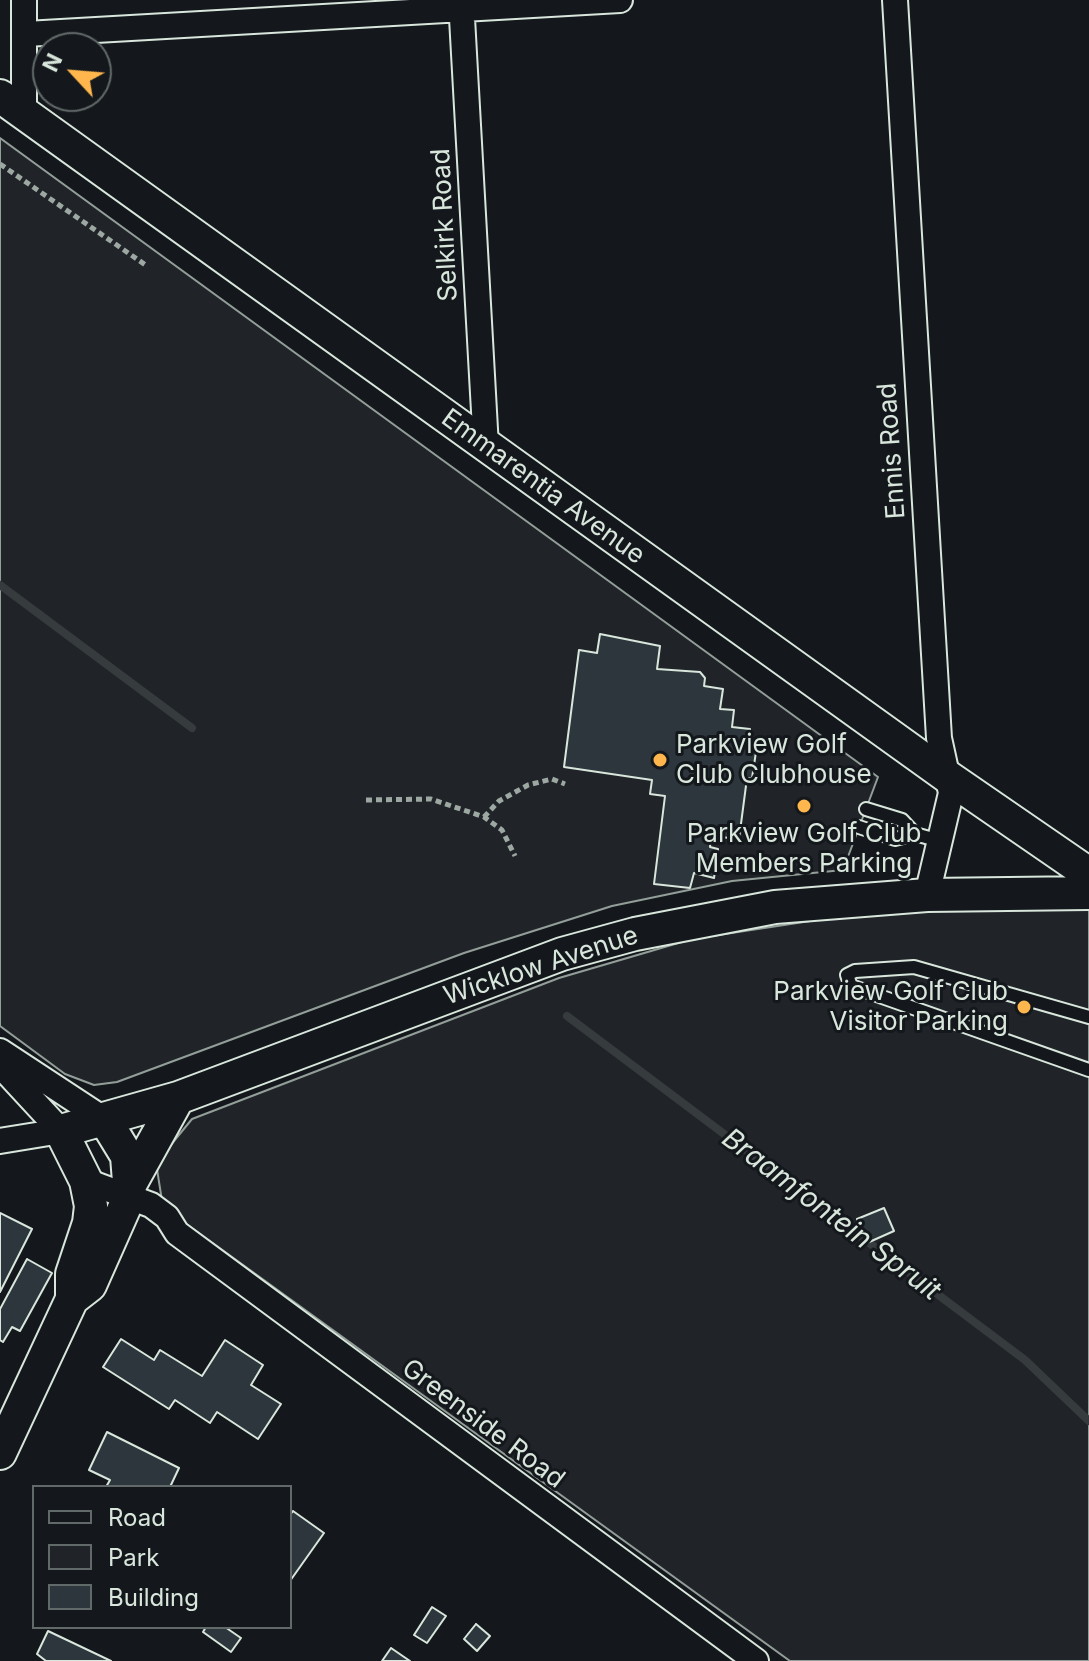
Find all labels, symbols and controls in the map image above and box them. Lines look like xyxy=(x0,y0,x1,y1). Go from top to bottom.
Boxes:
north arrow xyxy=(32,32,112,112)
text: N xyxy=(37,49,68,76)
street label: Selkirk Road xyxy=(425,148,465,302)
street label: Ennis Road xyxy=(872,382,912,520)
street label: Emmarentia Avenue xyxy=(435,403,651,571)
place label: Parkview Golf Club Clubhouse xyxy=(676,729,872,790)
marker: Parkview Golf Club Clubhouse xyxy=(651,751,669,769)
marker: Parkview Golf Club Members Parking xyxy=(795,797,813,815)
place label: Parkview Golf Club Members Parking xyxy=(687,818,921,880)
street label: Wicklow Avenue xyxy=(440,920,642,1012)
place label: Parkview Golf Club Visitor Parking xyxy=(773,976,1008,1038)
marker: Parkview Golf Club Visitor Parking xyxy=(1015,998,1033,1016)
water label: Braamfontein Spruit xyxy=(715,1122,947,1308)
street label: Greenside Road xyxy=(396,1353,570,1495)
legend xyxy=(32,1485,292,1629)
text: Road xyxy=(108,1503,166,1532)
text: Park xyxy=(108,1543,159,1572)
text: Building xyxy=(108,1583,199,1612)

